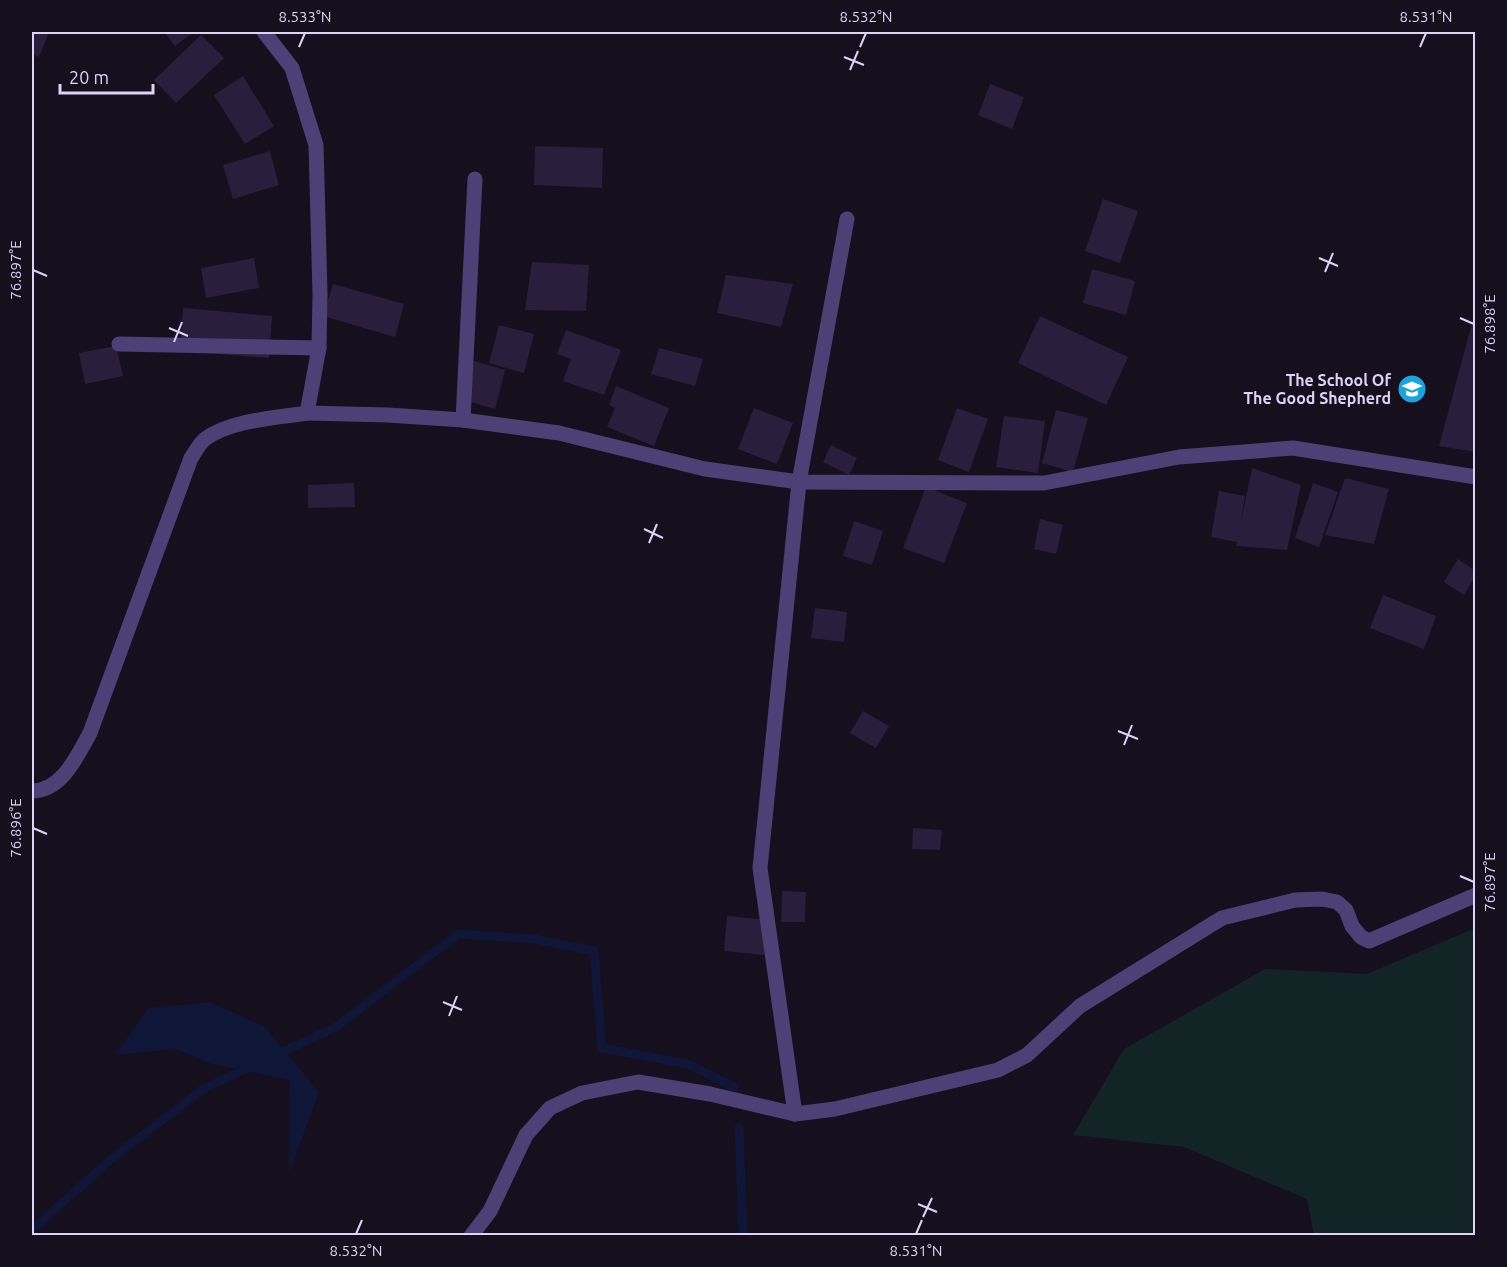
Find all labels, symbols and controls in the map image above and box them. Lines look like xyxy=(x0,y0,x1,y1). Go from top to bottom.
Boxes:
text: 8.533°N xyxy=(278,8,332,25)
text: 8.532°N xyxy=(839,8,893,25)
text: 8.531°N xyxy=(1399,8,1453,25)
scale bar xyxy=(60,57,153,95)
text: 20 m xyxy=(69,67,109,87)
text: 76.897°E xyxy=(7,240,24,300)
text: 76.898°E xyxy=(1481,294,1498,354)
place label: The School Of The Good Shepherd xyxy=(1243,371,1391,407)
school or university icon: The School Of The Good Shepherd xyxy=(1396,373,1428,405)
text: 76.896°E xyxy=(7,798,24,858)
text: 76.897°E xyxy=(1481,852,1498,912)
text: 8.532°N xyxy=(329,1242,383,1259)
text: 8.531°N xyxy=(889,1242,943,1259)

